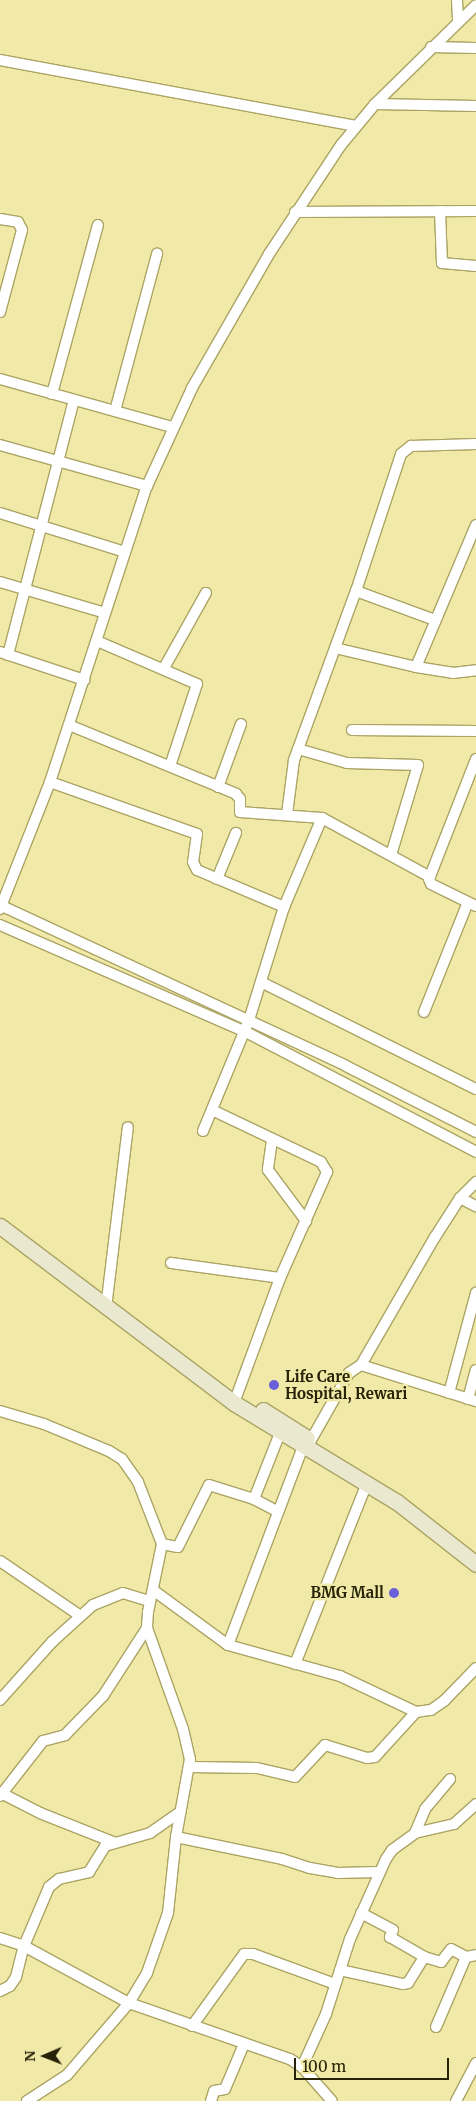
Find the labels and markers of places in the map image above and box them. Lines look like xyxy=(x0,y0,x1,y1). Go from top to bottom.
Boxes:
place label: Life Care Hospital, Rewari xyxy=(285,1367,407,1402)
marker: Life Care Hospital, Rewari xyxy=(267,1378,281,1392)
place label: BMG Mall xyxy=(311,1584,384,1602)
marker: BMG Mall xyxy=(388,1587,400,1599)

